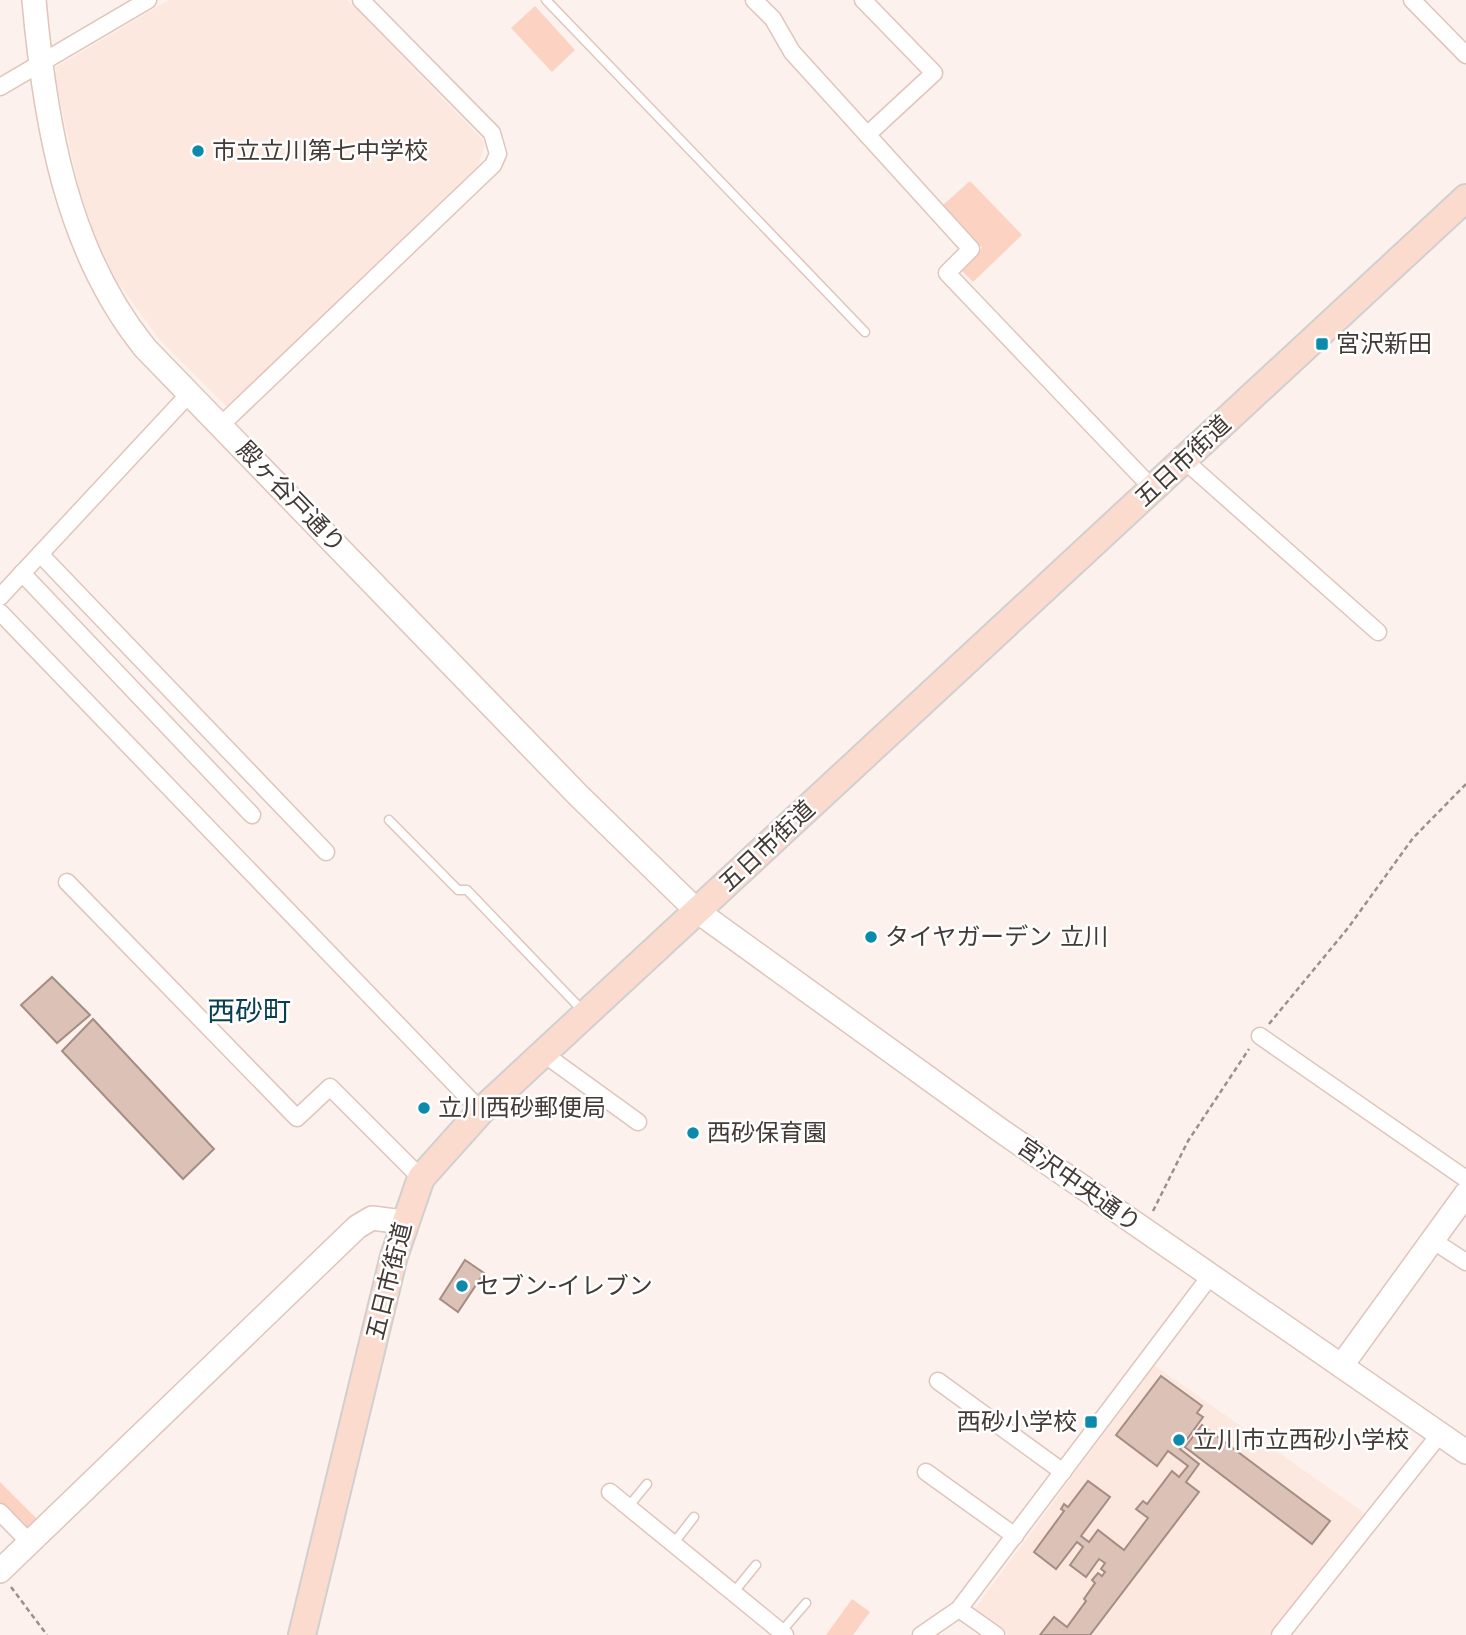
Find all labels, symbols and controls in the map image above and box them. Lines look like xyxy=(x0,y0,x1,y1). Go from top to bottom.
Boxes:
place label: 市立立川第七中学校 xyxy=(212,137,428,165)
marker: 市立立川第七中学校 xyxy=(190,143,206,159)
place label: 宮沢新田 xyxy=(1336,330,1432,358)
marker: 宮沢新田 xyxy=(1314,336,1330,352)
street label: 五日市街道 xyxy=(1130,410,1236,512)
street label: 殿ヶ谷戸通り xyxy=(231,435,351,559)
street label: 五日市街道 xyxy=(714,795,820,897)
place label: タイヤガーデン 立川 xyxy=(885,923,1108,951)
marker: タイヤガーデン 立川 xyxy=(863,929,879,945)
district label: 西砂町 xyxy=(207,995,291,1028)
place label: 立川西砂郵便局 xyxy=(438,1094,606,1122)
marker: 立川西砂郵便局 xyxy=(416,1100,432,1116)
place label: 西砂保育園 xyxy=(707,1119,827,1147)
marker: 西砂保育園 xyxy=(685,1125,701,1141)
street label: 宮沢中央通り xyxy=(1012,1132,1146,1238)
street label: 五日市街道 xyxy=(361,1219,417,1343)
place label: セブン-イレブン xyxy=(476,1272,653,1300)
marker: セブン-イレブン xyxy=(454,1278,470,1294)
place label: 西砂小学校 xyxy=(957,1408,1077,1436)
marker: 西砂小学校 xyxy=(1083,1414,1099,1430)
place label: 立川市立西砂小学校 xyxy=(1193,1426,1409,1454)
marker: 立川市立西砂小学校 xyxy=(1171,1432,1187,1448)

